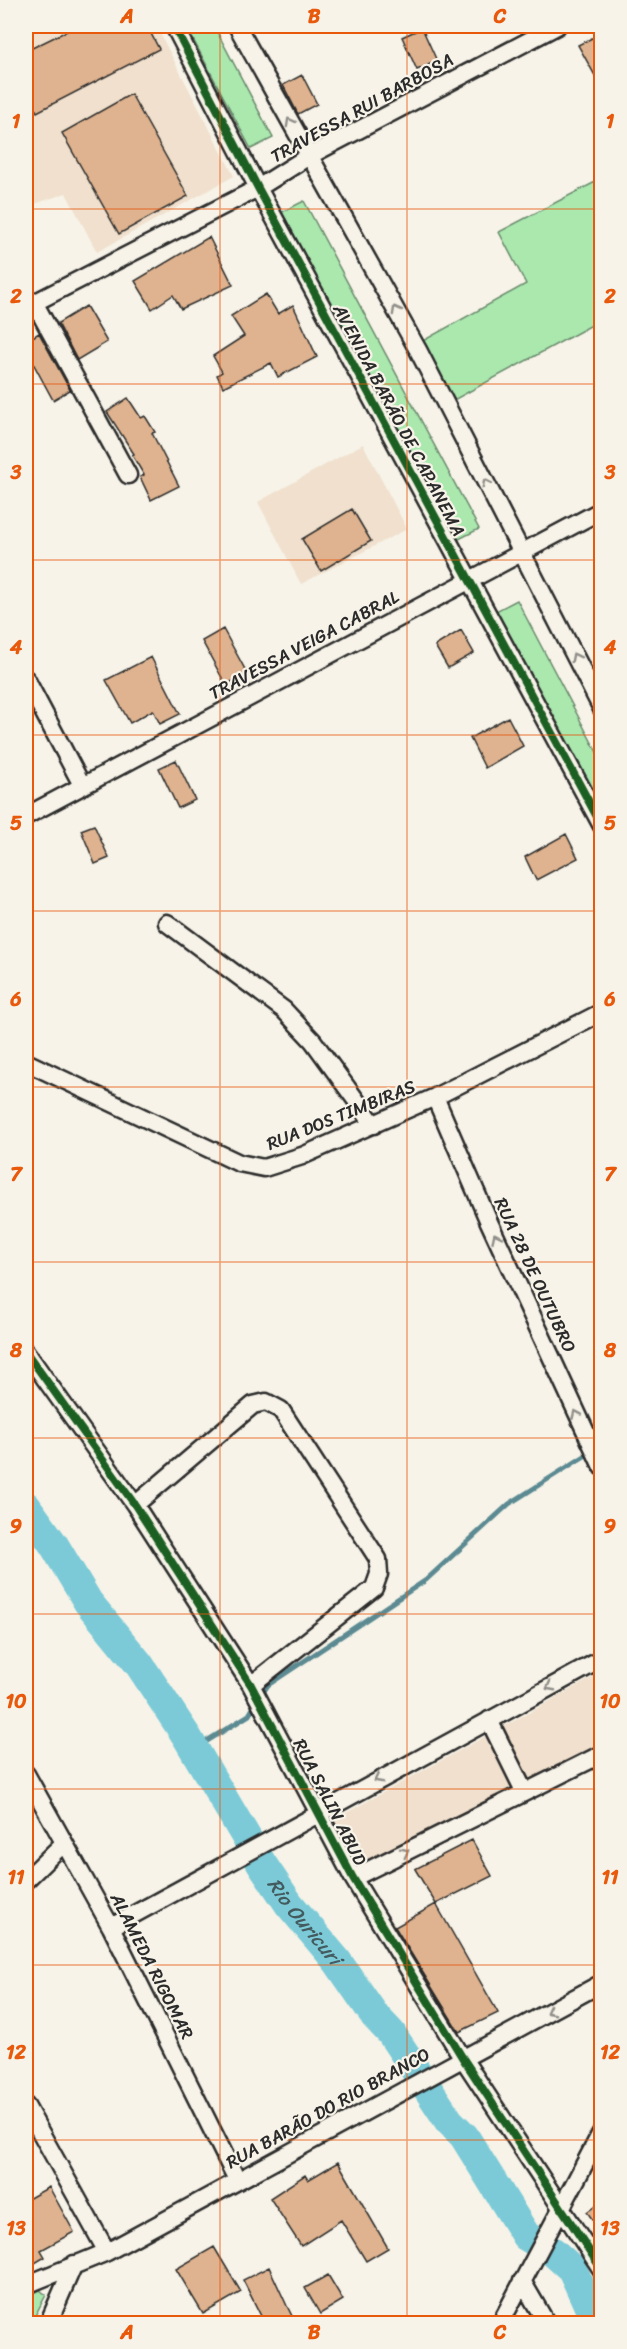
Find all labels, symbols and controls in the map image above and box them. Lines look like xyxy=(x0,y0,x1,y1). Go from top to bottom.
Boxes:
text: A xyxy=(119,0,134,34)
text: B xyxy=(308,0,321,34)
text: C xyxy=(493,0,507,34)
street label: TRAVESSA RUI BARBOSA xyxy=(264,44,460,172)
text: 1 xyxy=(12,104,21,139)
text: 1 xyxy=(606,104,615,139)
one-way arrow xyxy=(286,118,297,128)
text: 2 xyxy=(9,279,22,314)
text: 2 xyxy=(603,279,616,314)
street label: AVENIDA BARÃO DE CAPANEMA xyxy=(323,297,474,542)
one-way arrow xyxy=(392,306,403,317)
text: 3 xyxy=(10,455,22,490)
text: 3 xyxy=(604,455,616,490)
one-way arrow xyxy=(482,479,494,490)
street label: TRAVESSA VEIGA CABRAL xyxy=(203,581,406,709)
text: 4 xyxy=(9,630,23,665)
text: 4 xyxy=(603,630,617,665)
one-way arrow xyxy=(571,653,582,663)
text: 5 xyxy=(10,806,22,841)
text: 5 xyxy=(604,806,616,841)
text: 6 xyxy=(9,982,22,1017)
text: 6 xyxy=(603,982,616,1017)
street label: RUA DOS TIMBIRAS xyxy=(261,1070,421,1160)
text: 7 xyxy=(10,1157,23,1192)
text: 7 xyxy=(604,1157,617,1192)
street label: RUA 28 DE OUTUBRO xyxy=(485,1192,585,1358)
one-way arrow xyxy=(491,1232,503,1243)
text: 8 xyxy=(9,1333,23,1368)
text: 8 xyxy=(603,1333,617,1368)
one-way arrow xyxy=(571,1410,583,1421)
text: 9 xyxy=(10,1509,22,1544)
text: 9 xyxy=(604,1509,616,1544)
one-way arrow xyxy=(546,1680,556,1691)
text: 10 xyxy=(5,1684,27,1719)
text: 10 xyxy=(599,1684,621,1719)
street label: RUA SALIN ABUD xyxy=(284,1733,376,1872)
one-way arrow xyxy=(374,1772,385,1783)
one-way arrow xyxy=(399,1847,410,1859)
text: 11 xyxy=(7,1860,25,1895)
text: 11 xyxy=(601,1860,619,1895)
water label: Rio Ouricuri xyxy=(258,1870,353,1976)
street label: ALAMEDA RIGOMAR xyxy=(101,1886,203,2045)
one-way arrow xyxy=(546,2004,556,2015)
text: 12 xyxy=(6,2035,27,2070)
text: 12 xyxy=(600,2035,621,2070)
street label: RUA BARÃO DO RIO BRANCO xyxy=(220,2038,436,2178)
text: 13 xyxy=(6,2211,26,2246)
text: 13 xyxy=(600,2211,620,2246)
text: A xyxy=(119,2315,134,2349)
text: B xyxy=(308,2315,321,2349)
text: C xyxy=(493,2315,507,2349)

